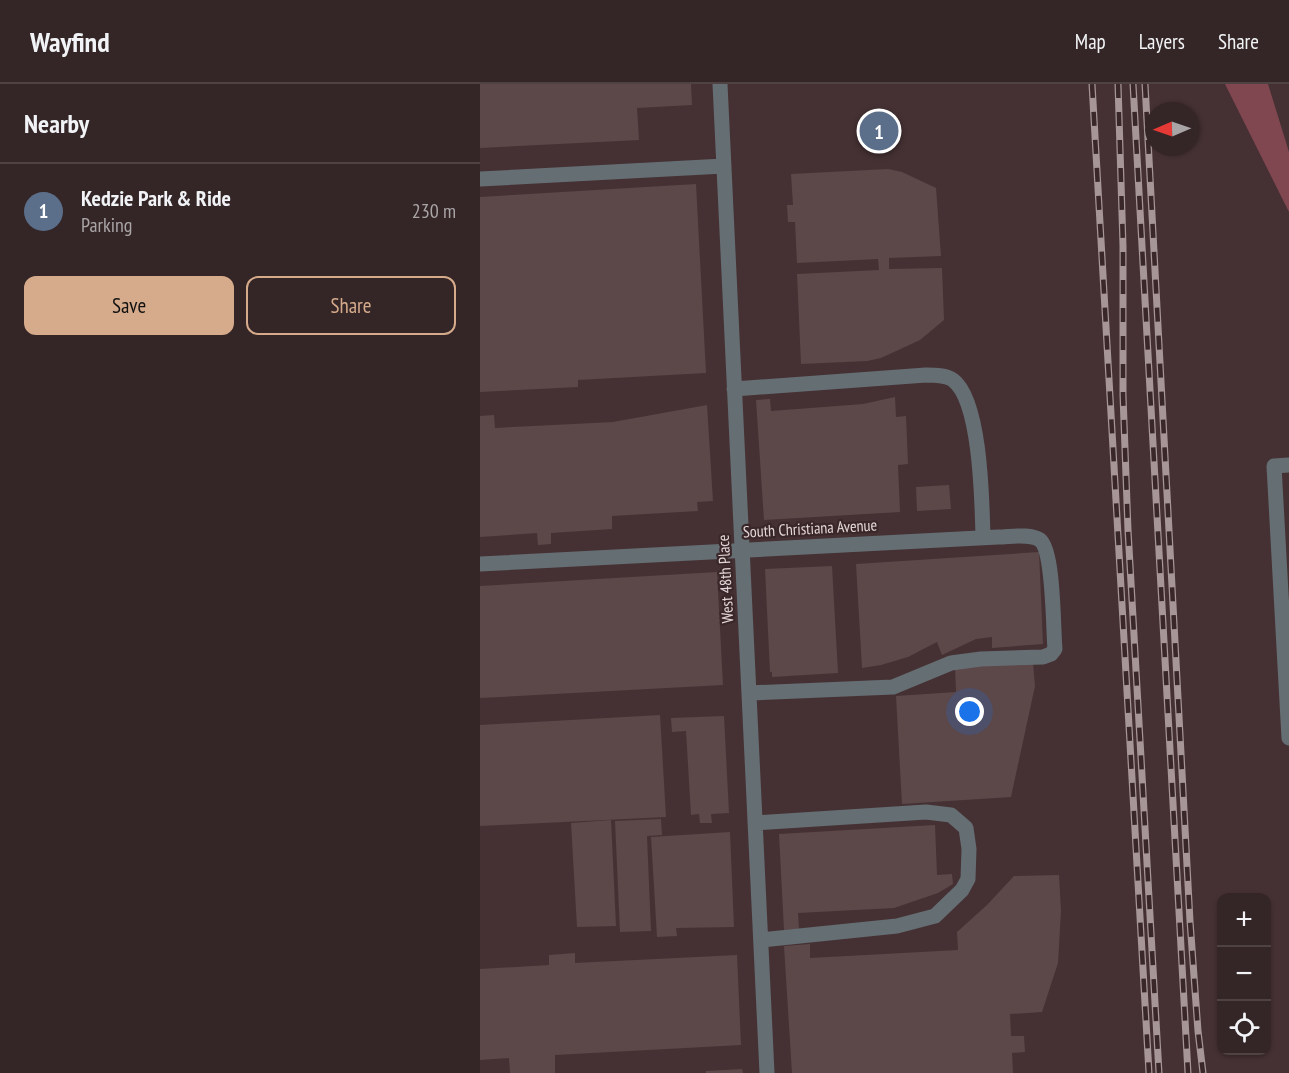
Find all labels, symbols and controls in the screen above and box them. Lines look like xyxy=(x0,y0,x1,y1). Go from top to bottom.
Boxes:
text: Wayfind xyxy=(30,23,110,60)
text: Map xyxy=(1075,28,1106,55)
text: Layers xyxy=(1139,28,1185,55)
text: Share xyxy=(1218,28,1259,55)
north arrow xyxy=(1145,102,1199,156)
text: Nearby xyxy=(24,107,89,140)
pin: 1 xyxy=(860,108,898,154)
text: Kedzie Park & Ride xyxy=(81,184,231,212)
text: 1 xyxy=(39,198,48,224)
text: 230 m xyxy=(412,198,456,224)
text: Parking xyxy=(81,212,132,238)
button: Save xyxy=(24,276,234,335)
button: Share xyxy=(246,276,456,335)
street label: South Christiana Avenue xyxy=(742,514,878,542)
street label: West 48th Place xyxy=(713,534,737,624)
your location xyxy=(955,697,984,726)
map controls xyxy=(1217,893,1271,1055)
button: + xyxy=(1217,893,1271,947)
button: − xyxy=(1217,947,1271,1001)
button: locate xyxy=(1217,1001,1271,1055)

